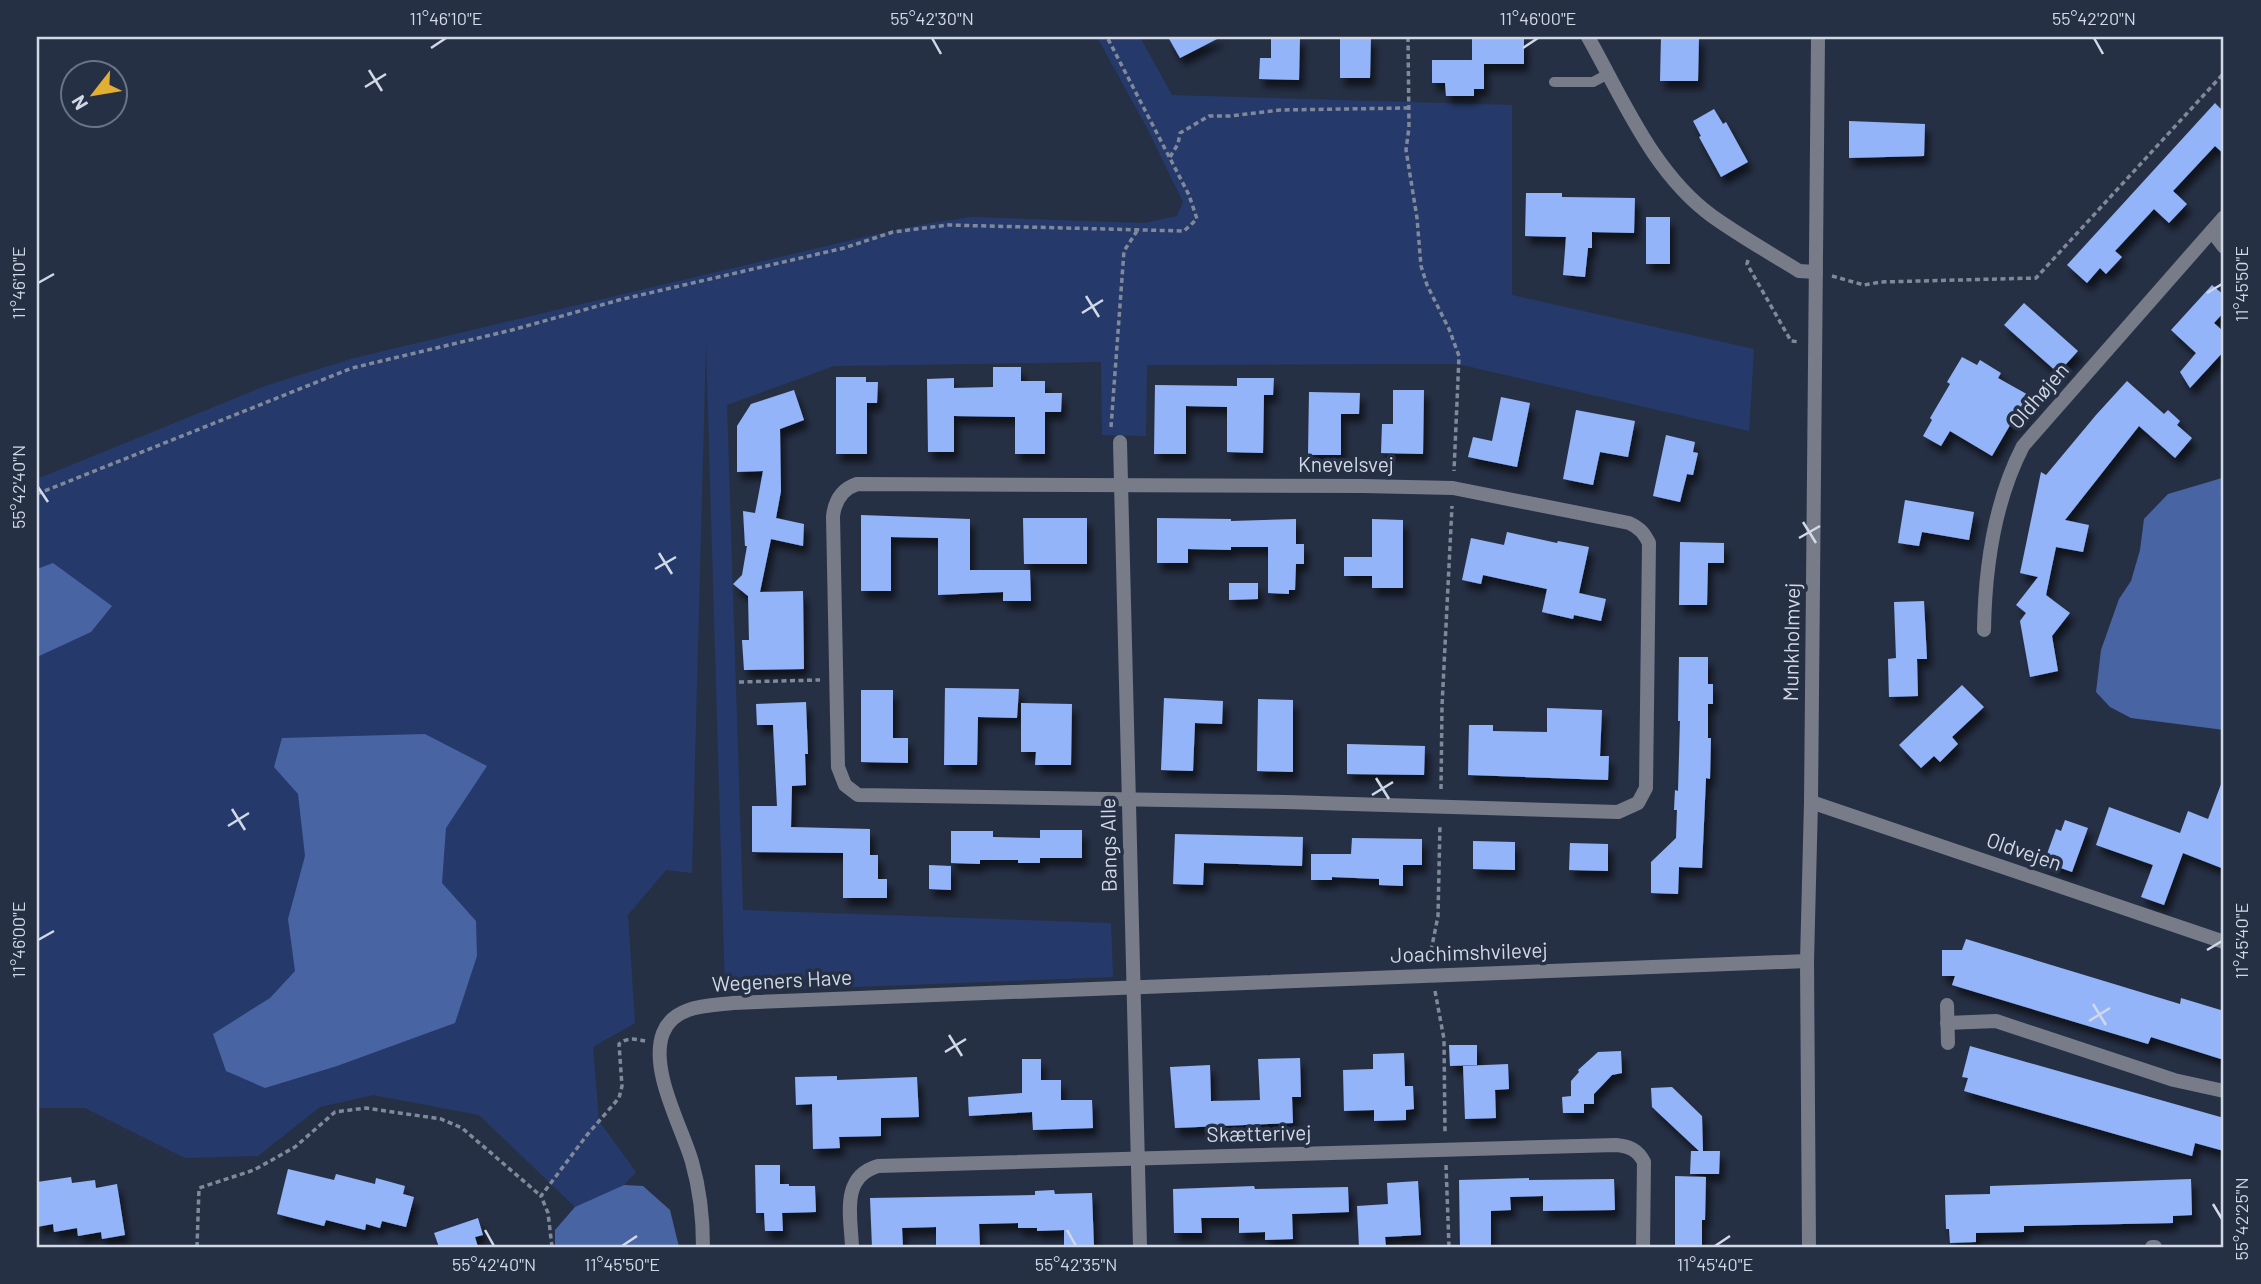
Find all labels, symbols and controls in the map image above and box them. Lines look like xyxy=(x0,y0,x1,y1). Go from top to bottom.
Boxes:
text: 11°46'10"E xyxy=(409,7,483,29)
text: 55°42'30"N xyxy=(890,7,974,29)
text: 11°46'00"E xyxy=(1499,7,1577,29)
text: 55°42'20"N xyxy=(2052,7,2136,29)
north arrow xyxy=(60,60,130,130)
text: N xyxy=(66,92,92,114)
text: 11°46'10"E xyxy=(7,246,29,320)
text: 11°45'50"E xyxy=(2230,246,2252,322)
street label: Oldhøjen xyxy=(2002,357,2073,433)
text: 55°42'40"N xyxy=(7,445,29,529)
street label: Knevelsvej xyxy=(1298,451,1394,476)
street label: Munkholmvej xyxy=(1777,582,1804,702)
street label: Bangs Alle xyxy=(1094,798,1121,892)
street label: Oldvejen xyxy=(1984,826,2065,875)
text: 11°46'00"E xyxy=(7,901,29,979)
text: 11°45'40"E xyxy=(2230,903,2252,979)
street label: Joachimshvilevej xyxy=(1390,936,1548,967)
street label: Wegeners Have xyxy=(711,963,853,996)
street label: Skætterivej xyxy=(1206,1119,1312,1146)
text: 55°42'25"N xyxy=(2230,1177,2252,1261)
text: 55°42'40"N xyxy=(452,1253,536,1275)
text: 11°45'50"E xyxy=(584,1253,660,1275)
text: 55°42'35"N xyxy=(1035,1253,1117,1275)
text: 11°45'40"E xyxy=(1677,1253,1753,1275)

